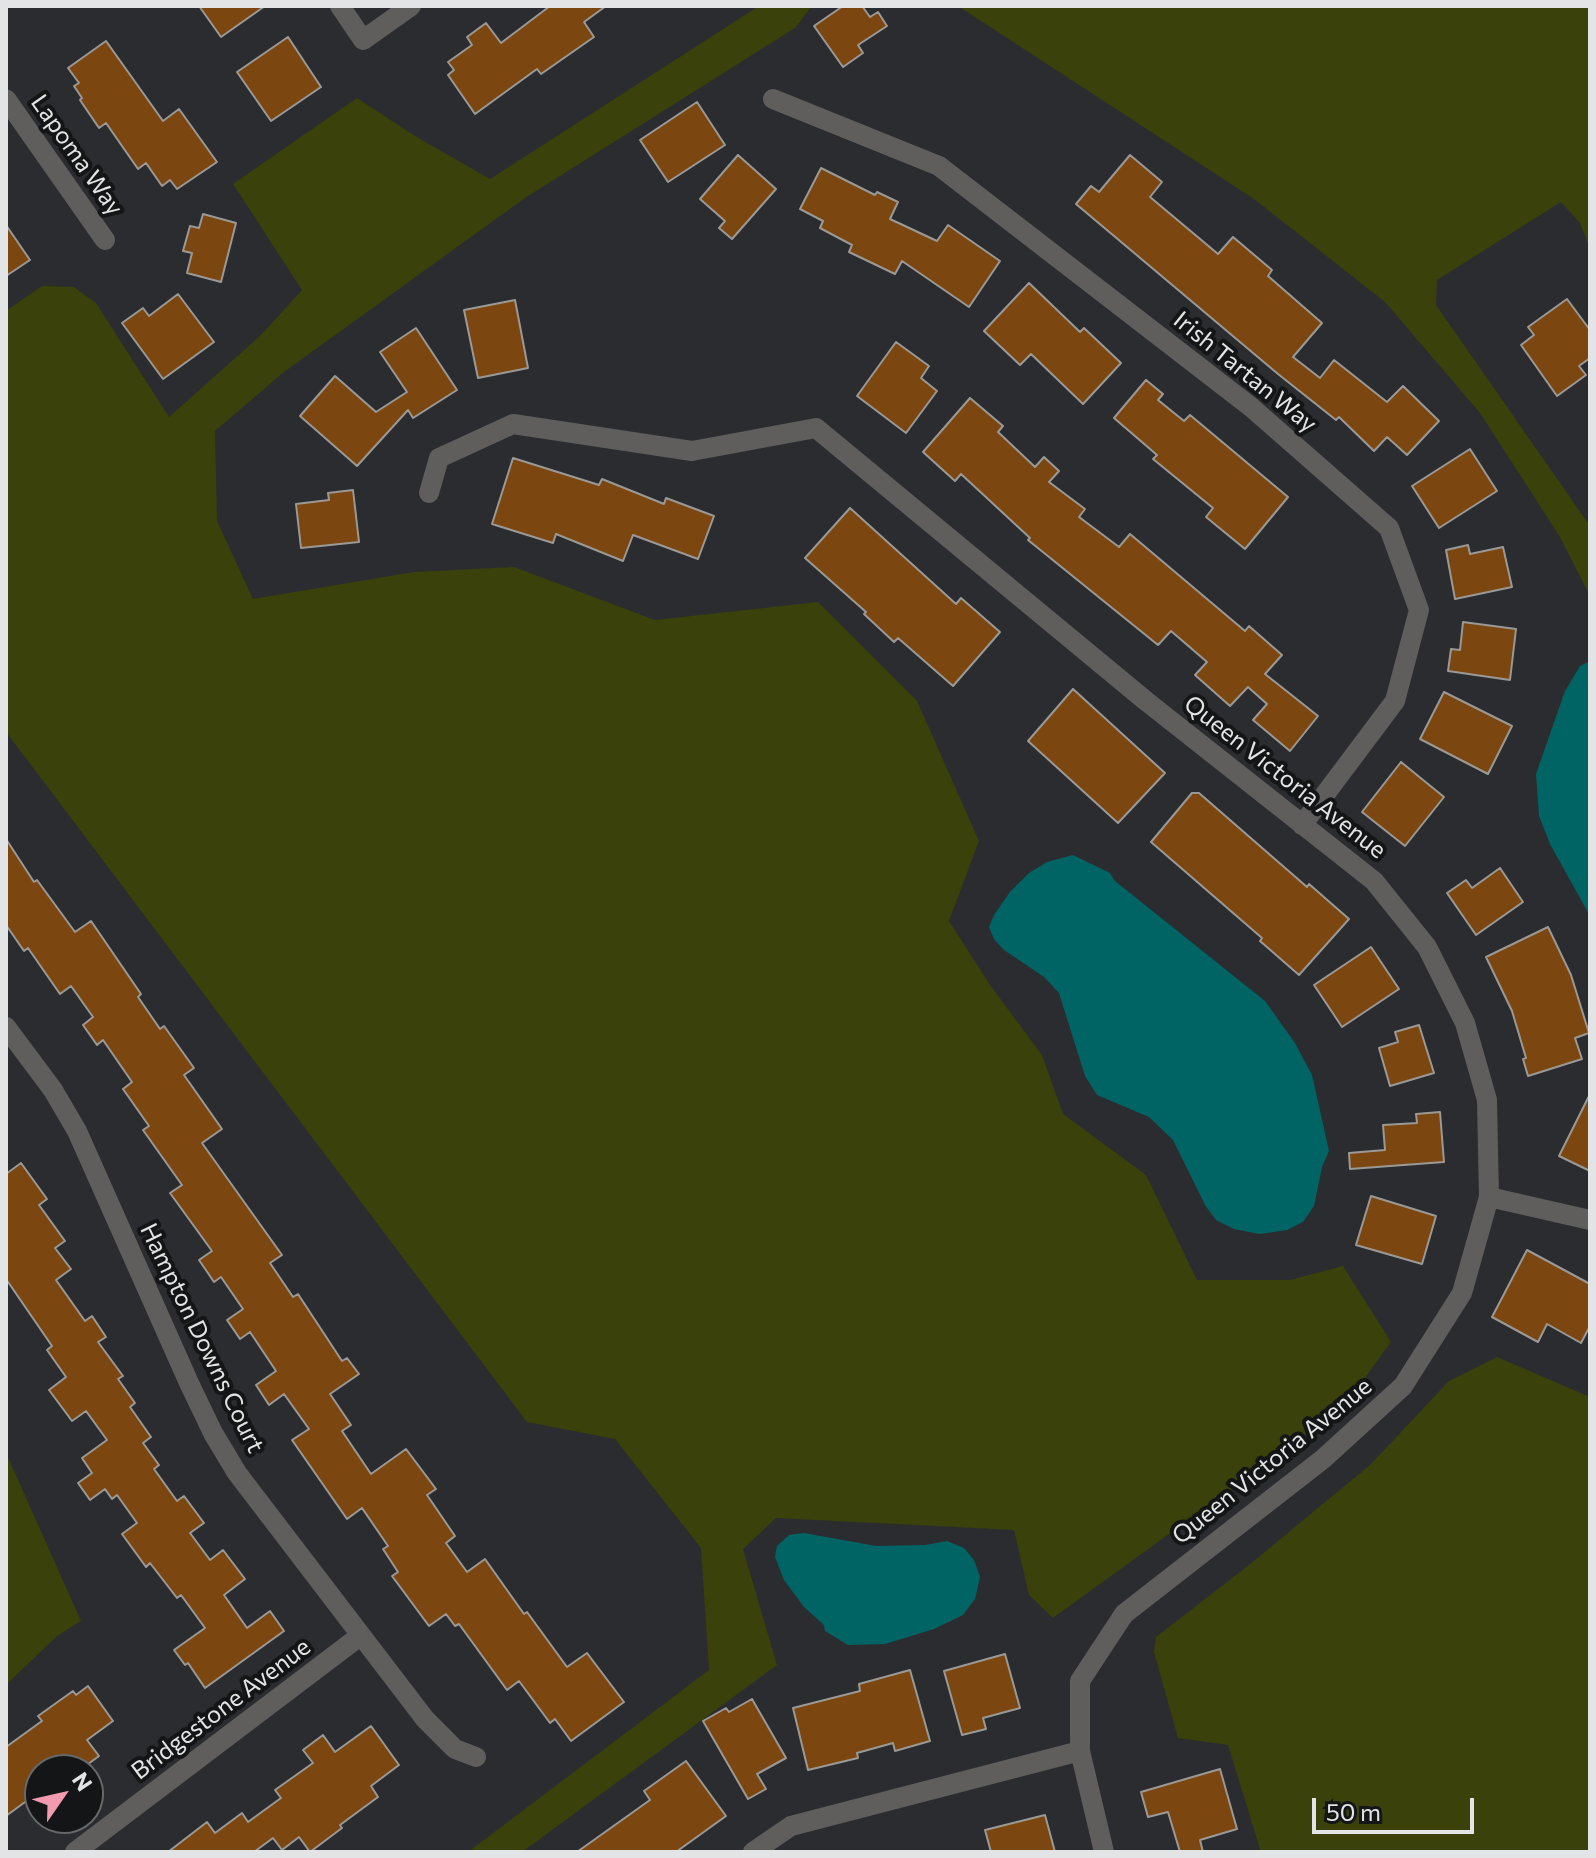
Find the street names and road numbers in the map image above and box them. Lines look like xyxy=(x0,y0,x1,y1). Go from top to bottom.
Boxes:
street label: Lapoma Way xyxy=(25,89,129,221)
street label: Irish Tartan Way xyxy=(1168,305,1322,439)
street label: Queen Victoria Avenue xyxy=(1178,689,1392,865)
street label: Hampton Downs Court xyxy=(134,1219,270,1457)
street label: Queen Victoria Avenue xyxy=(1167,1372,1377,1550)
street label: Bridgestone Avenue xyxy=(126,1632,316,1786)

